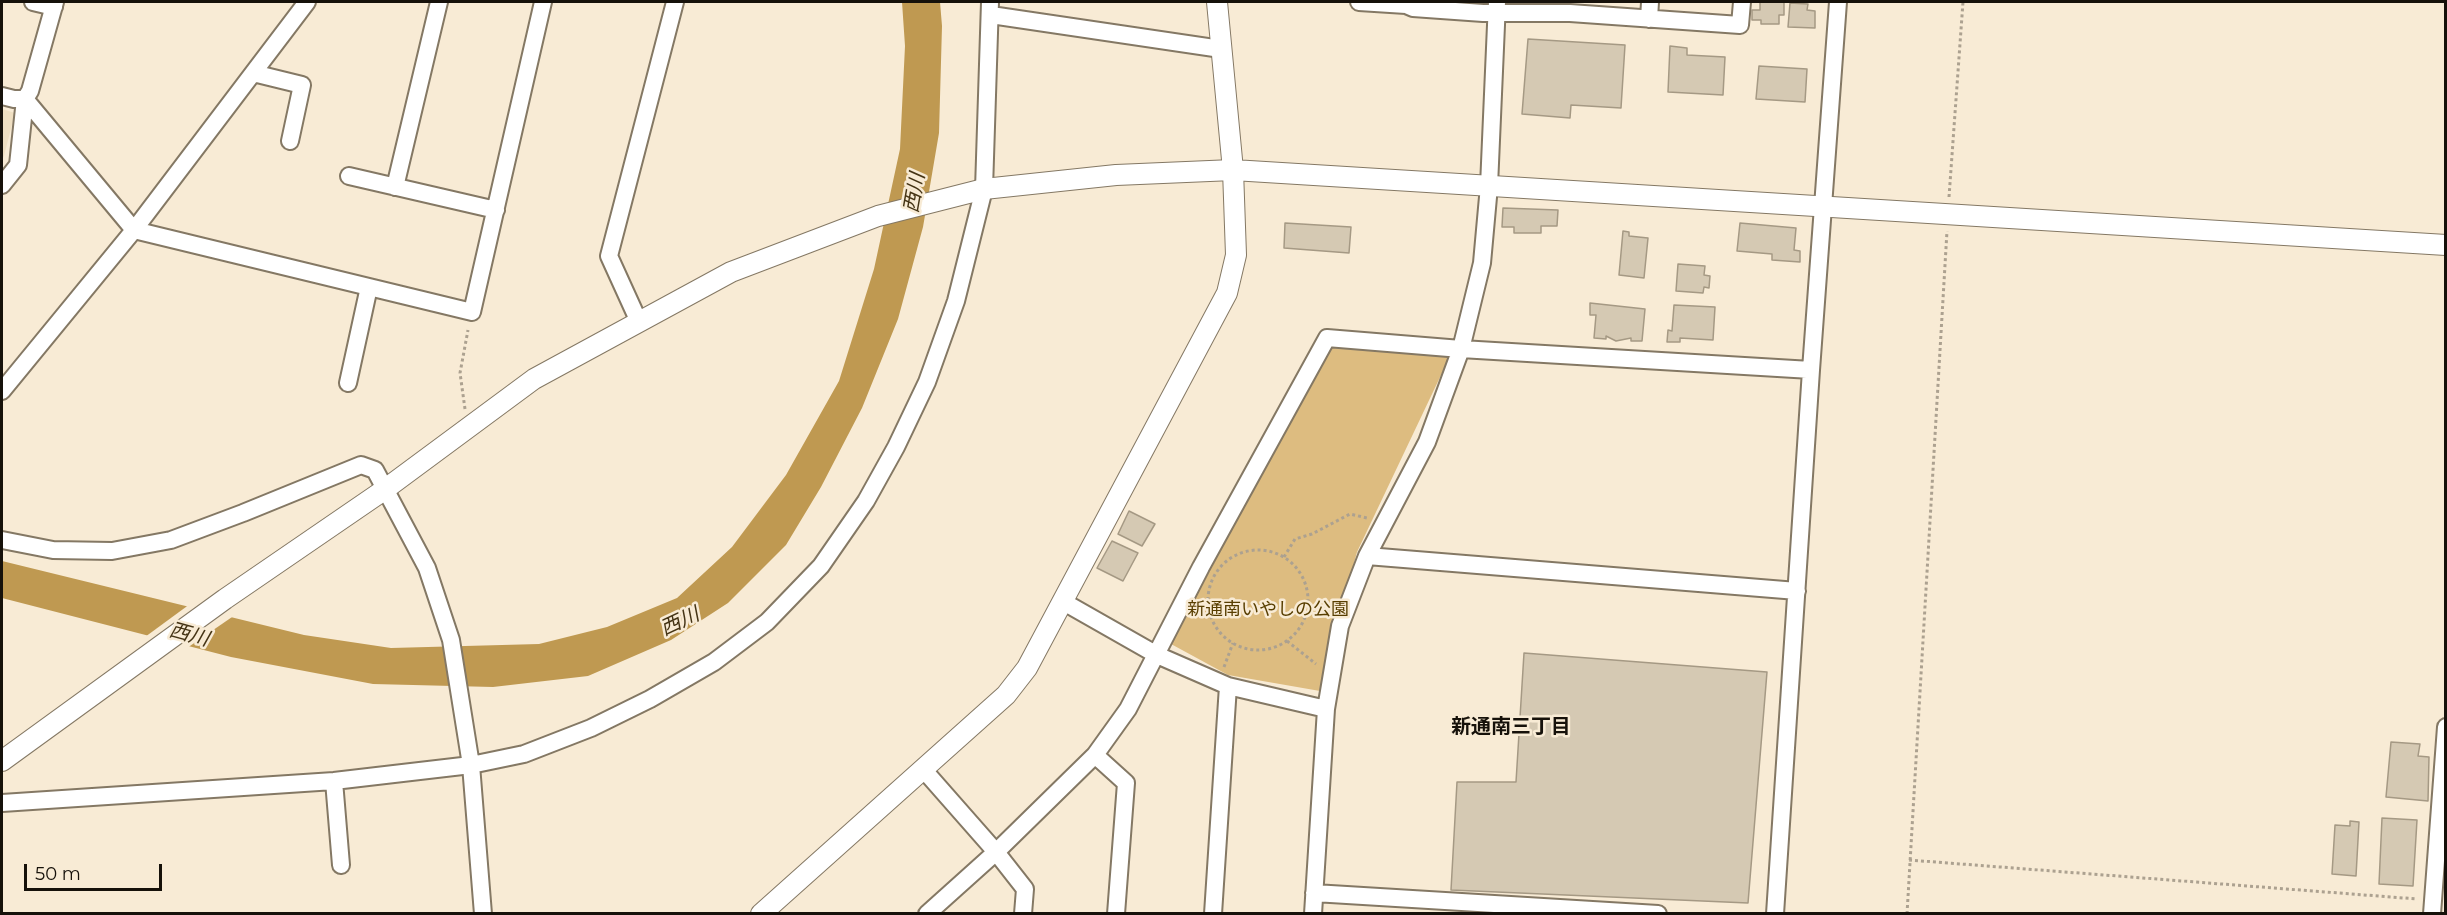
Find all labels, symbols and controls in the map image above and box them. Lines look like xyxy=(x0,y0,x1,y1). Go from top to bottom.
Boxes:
water label: 西川 xyxy=(900,171,930,215)
park label: 新通南いやしの公園 xyxy=(1187,599,1349,621)
water label: 西川 xyxy=(657,603,703,641)
water label: 西川 xyxy=(167,618,211,652)
district label: 新通南三丁目 xyxy=(1451,715,1571,739)
scale bar xyxy=(27,852,165,890)
text: 50 m xyxy=(35,863,81,885)

